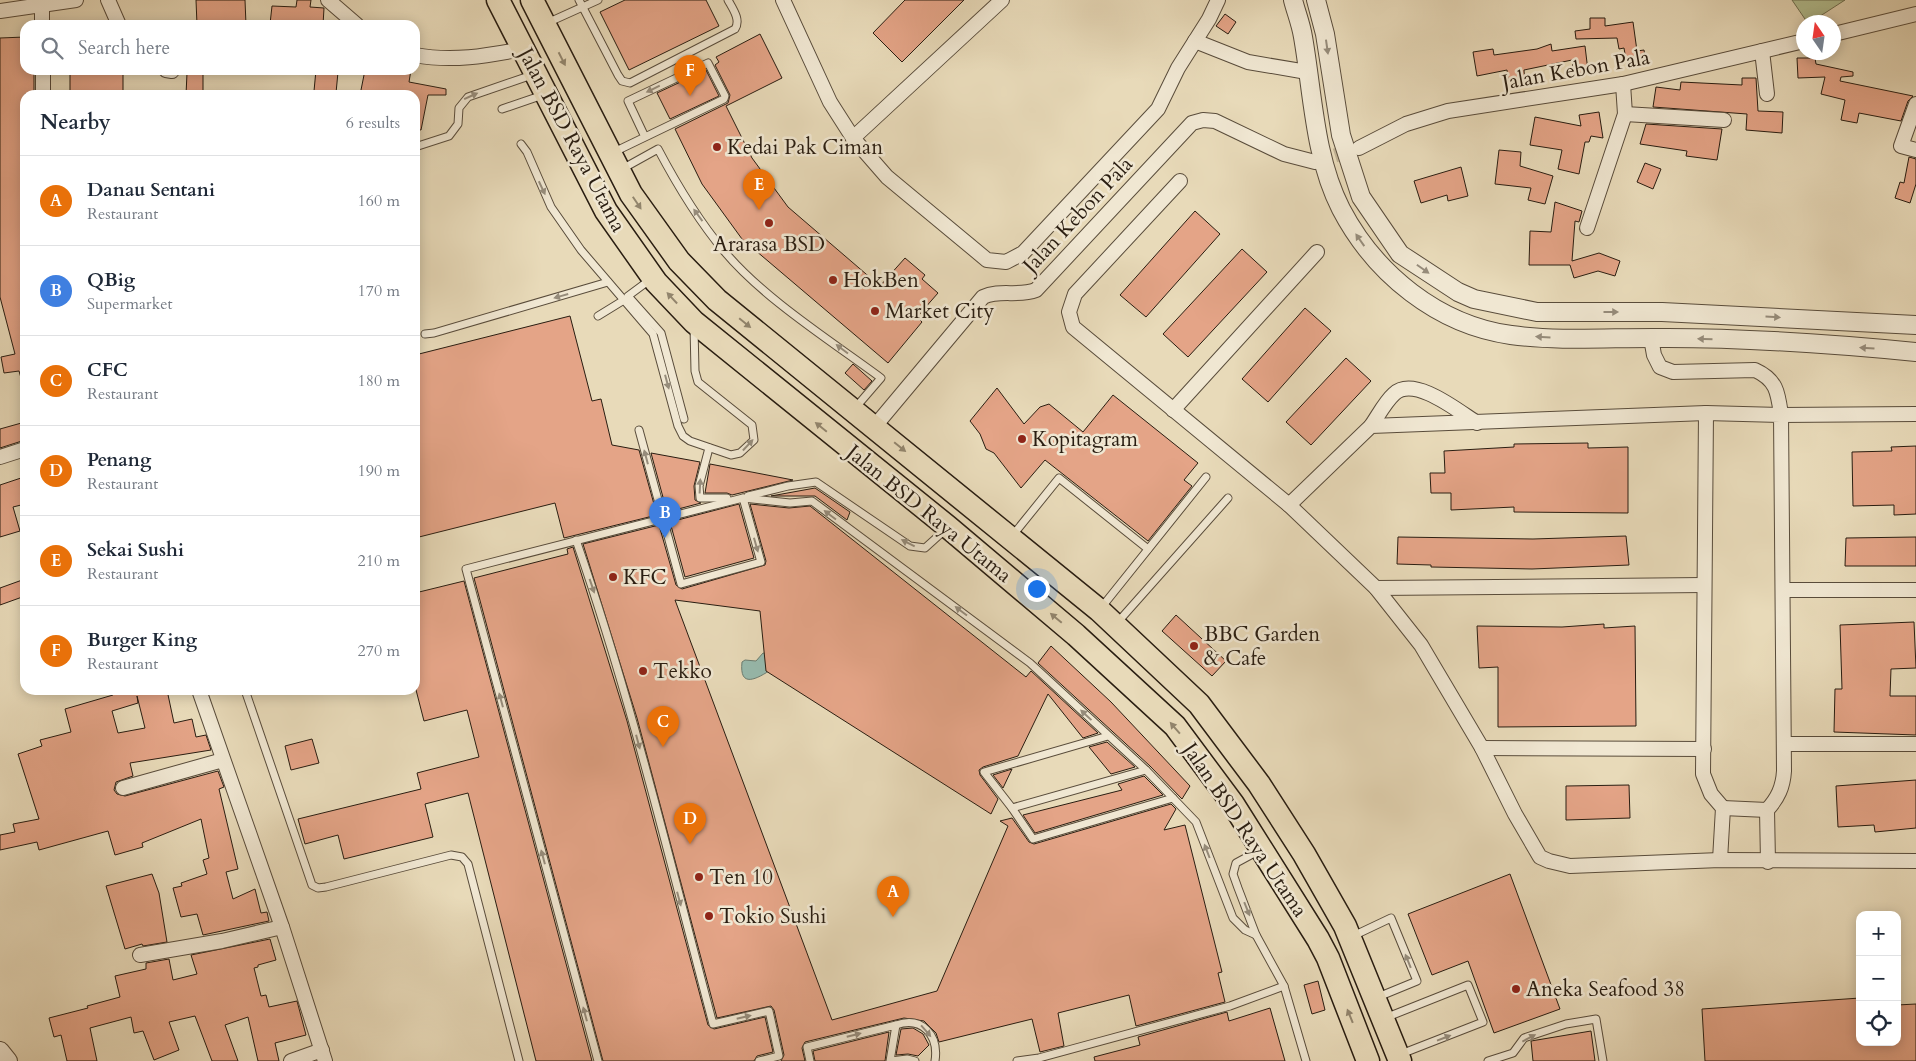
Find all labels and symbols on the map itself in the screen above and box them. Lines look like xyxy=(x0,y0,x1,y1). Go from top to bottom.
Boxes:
north arrow xyxy=(1796,15,1841,60)
street label: Jalan BSD Raya Utama xyxy=(510,40,633,237)
one-way arrow xyxy=(1323,40,1331,56)
street label: Jalan Kebon Pala xyxy=(1497,43,1652,98)
one-way arrow xyxy=(558,52,566,66)
pin: F xyxy=(674,55,706,96)
one-way arrow xyxy=(646,85,660,93)
one-way arrow xyxy=(464,92,478,100)
place label: Kedai Pak Ciman xyxy=(727,133,883,162)
marker: Kedai Pak Ciman xyxy=(711,141,723,153)
street label: Jalan Kebon Pala xyxy=(1014,150,1140,282)
pin: E xyxy=(743,169,775,210)
one-way arrow xyxy=(538,181,546,195)
one-way arrow xyxy=(632,196,642,210)
one-way arrow xyxy=(693,208,703,222)
marker: Ararasa BSD xyxy=(763,217,775,229)
place label: Ararasa BSD xyxy=(713,230,825,259)
one-way arrow xyxy=(1355,233,1365,247)
one-way arrow xyxy=(1416,264,1429,274)
place label: HokBen xyxy=(843,266,919,295)
marker: HokBen xyxy=(827,274,839,286)
one-way arrow xyxy=(554,292,569,300)
one-way arrow xyxy=(666,292,678,304)
place label: Market City xyxy=(885,297,994,326)
marker: Market City xyxy=(869,305,881,317)
one-way arrow xyxy=(1603,308,1619,316)
one-way arrow xyxy=(1765,314,1781,322)
one-way arrow xyxy=(739,318,752,329)
one-way arrow xyxy=(1534,332,1550,340)
one-way arrow xyxy=(1697,335,1713,343)
one-way arrow xyxy=(836,343,849,354)
one-way arrow xyxy=(1859,343,1875,351)
one-way arrow xyxy=(663,374,671,390)
one-way arrow xyxy=(815,421,828,432)
place label: Kopitagram xyxy=(1032,425,1138,454)
marker: Kopitagram xyxy=(1016,433,1028,445)
street label: Jalan BSD Raya Utama xyxy=(838,436,1018,590)
one-way arrow xyxy=(742,439,754,451)
one-way arrow xyxy=(893,441,906,452)
one-way arrow xyxy=(642,450,650,465)
one-way arrow xyxy=(697,478,705,494)
pin: B xyxy=(649,497,681,538)
one-way arrow xyxy=(823,510,837,520)
one-way arrow xyxy=(752,537,760,552)
one-way arrow xyxy=(901,539,916,548)
place label: KFC xyxy=(623,563,667,592)
marker: KFC xyxy=(607,571,619,583)
your location xyxy=(1024,576,1050,602)
one-way arrow xyxy=(588,579,596,594)
one-way arrow xyxy=(955,606,968,617)
one-way arrow xyxy=(1050,612,1062,624)
place label: BBC Garden & Cafe xyxy=(1204,620,1320,673)
marker: BBC Garden & Cafe xyxy=(1188,640,1200,652)
place label: Tekko xyxy=(653,657,712,686)
marker: Tekko xyxy=(637,665,649,677)
one-way arrow xyxy=(497,692,505,707)
pin: C xyxy=(647,706,679,747)
one-way arrow xyxy=(1080,709,1092,721)
one-way arrow xyxy=(1169,722,1181,734)
one-way arrow xyxy=(634,734,642,749)
street label: Jalan BSD Raya Utama xyxy=(1174,735,1314,923)
pin: D xyxy=(674,803,706,844)
one-way arrow xyxy=(1203,843,1211,858)
one-way arrow xyxy=(539,849,547,864)
place label: Ten 10 xyxy=(709,863,773,892)
marker: Ten 10 xyxy=(693,871,705,883)
pin: A xyxy=(877,876,909,917)
one-way arrow xyxy=(676,891,684,906)
place label: Tokio Sushi xyxy=(719,902,826,931)
one-way arrow xyxy=(1243,902,1251,916)
marker: Tokio Sushi xyxy=(703,910,715,922)
one-way arrow xyxy=(1404,954,1412,968)
place label: Aneka Seafood 38 xyxy=(1526,975,1685,1004)
marker: Aneka Seafood 38 xyxy=(1510,983,1522,995)
one-way arrow xyxy=(581,1006,589,1021)
one-way arrow xyxy=(1346,1008,1354,1023)
one-way arrow xyxy=(737,1013,752,1021)
one-way arrow xyxy=(920,1024,931,1037)
one-way arrow xyxy=(846,1031,861,1039)
one-way arrow xyxy=(1437,1033,1451,1041)
one-way arrow xyxy=(1522,1034,1537,1042)

